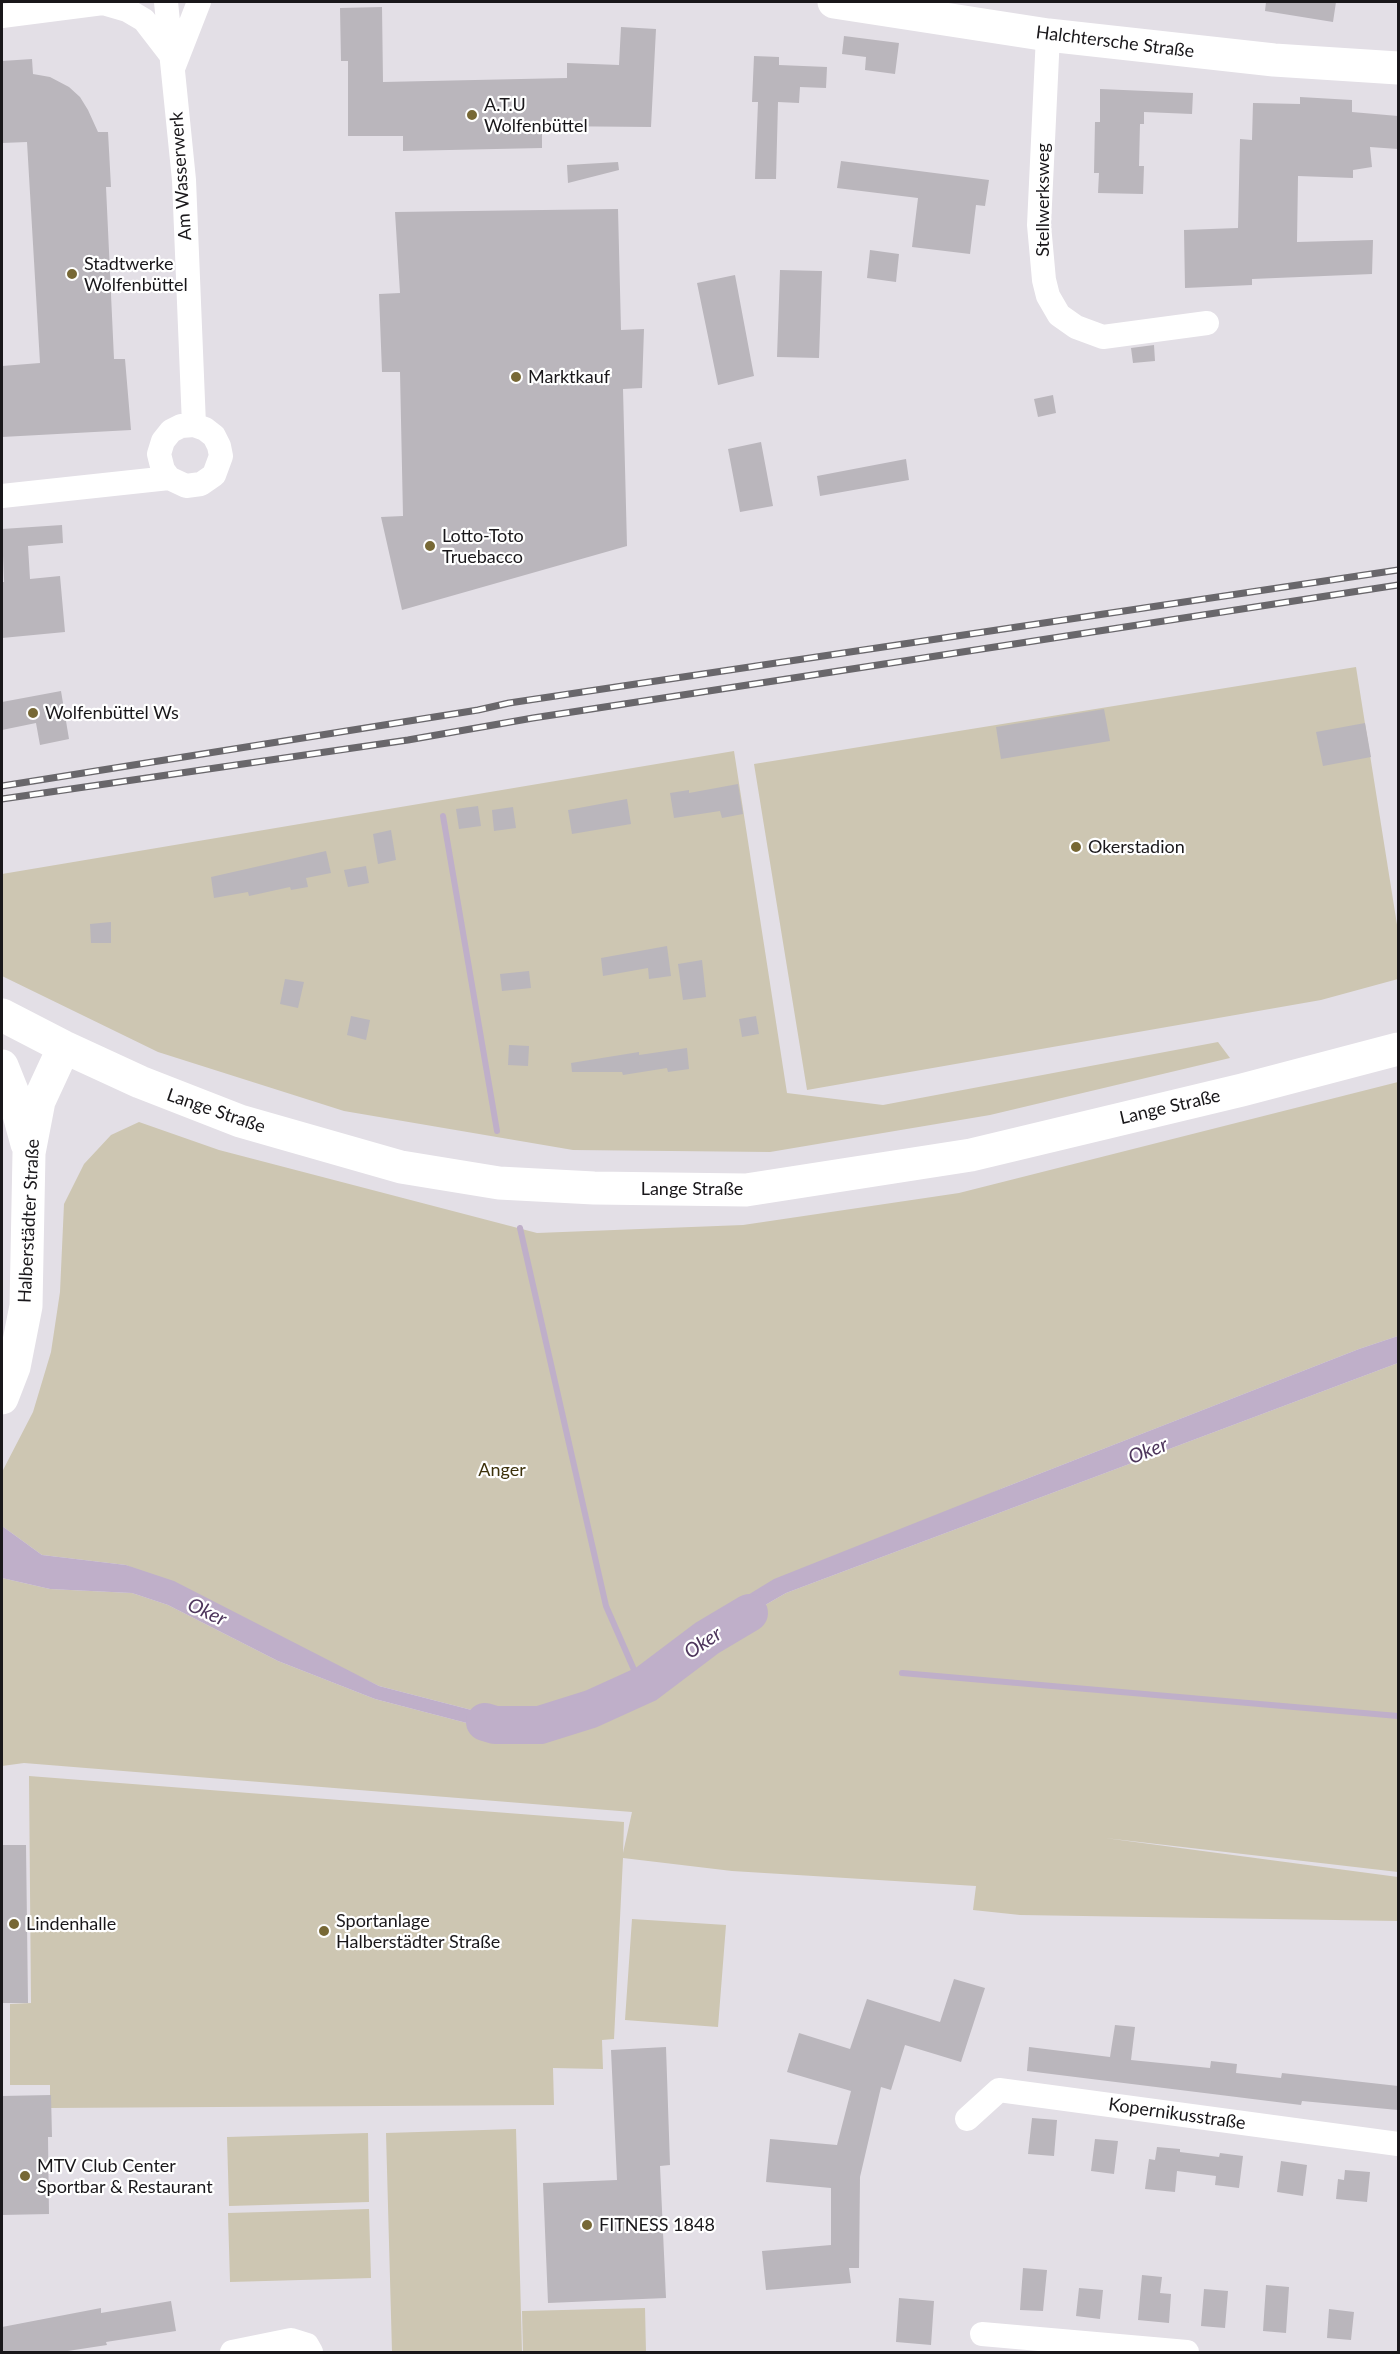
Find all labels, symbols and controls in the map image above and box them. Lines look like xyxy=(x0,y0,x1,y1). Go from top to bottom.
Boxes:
street label: Halchtersche Straße xyxy=(1035,22,1195,62)
place label: A.T.U Wolfenbüttel xyxy=(484,94,588,136)
marker: A.T.U Wolfenbüttel xyxy=(465,108,479,122)
street label: Am Wasserwerk xyxy=(166,111,196,241)
street label: Stellwerksweg xyxy=(1032,143,1054,257)
place label: Stadtwerke Wolfenbüttel xyxy=(84,253,188,296)
marker: Stadtwerke Wolfenbüttel xyxy=(65,267,79,281)
place label: Marktkauf xyxy=(528,366,610,388)
marker: Marktkauf xyxy=(509,370,523,384)
place label: Lotto-Toto Truebacco xyxy=(442,525,524,568)
marker: Lotto-Toto Truebacco xyxy=(423,539,437,553)
place label: Wolfenbüttel Ws xyxy=(45,702,179,724)
marker: Wolfenbüttel Ws xyxy=(26,706,40,720)
place label: Okerstadion xyxy=(1088,836,1185,858)
marker: Okerstadion xyxy=(1069,840,1083,854)
street label: Lange Straße xyxy=(164,1084,268,1138)
street label: Lange Straße xyxy=(1118,1085,1222,1129)
street label: Halberstädter Straße xyxy=(14,1138,44,1304)
street label: Lange Straße xyxy=(641,1178,743,1200)
water label: Oker xyxy=(1125,1433,1171,1469)
park label: Anger xyxy=(478,1459,526,1481)
water label: Oker xyxy=(184,1593,230,1631)
water label: Oker xyxy=(680,1622,726,1664)
place label: Sportanlage Halberstädter Straße xyxy=(336,1910,500,1952)
place label: Lindenhalle xyxy=(26,1913,116,1935)
marker: Lindenhalle xyxy=(7,1917,21,1931)
marker: Sportanlage Halberstädter Straße xyxy=(317,1924,331,1938)
street label: Kopernikusstraße xyxy=(1107,2094,1247,2134)
place label: MTV Club Center Sportbar & Restaurant xyxy=(37,2155,213,2198)
marker: MTV Club Center Sportbar & Restaurant xyxy=(18,2169,32,2183)
place label: FITNESS 1848 xyxy=(599,2214,715,2236)
marker: FITNESS 1848 xyxy=(580,2218,594,2232)

